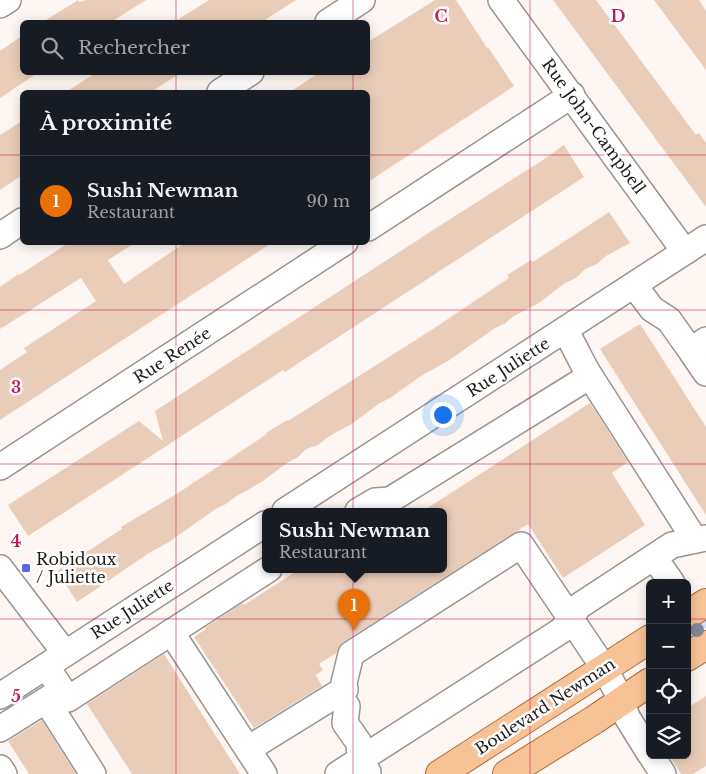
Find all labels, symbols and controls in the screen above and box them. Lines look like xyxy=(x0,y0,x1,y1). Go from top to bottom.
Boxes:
text: C xyxy=(434,6,448,26)
text: D xyxy=(611,6,625,26)
search box xyxy=(20,20,370,75)
icon: search xyxy=(38,34,66,62)
text: Rechercher xyxy=(78,36,190,59)
street label: Rue John-Campbell xyxy=(538,54,650,198)
text: À proximité xyxy=(40,110,172,136)
text: Sushi Newman xyxy=(87,179,238,202)
text: 1 xyxy=(53,191,59,211)
text: 90 m xyxy=(307,191,350,211)
text: Restaurant xyxy=(87,202,175,222)
street label: Rue Renée xyxy=(130,323,214,387)
street label: Rue Juliette xyxy=(463,333,553,401)
text: 3 xyxy=(11,377,21,397)
your location xyxy=(430,402,456,428)
popup xyxy=(262,508,447,573)
text: Sushi Newman xyxy=(279,519,430,542)
text: 4 xyxy=(11,531,21,551)
text: Restaurant xyxy=(279,542,367,562)
place label: Robidoux / Juliette xyxy=(36,549,117,587)
marker: Robidoux / Juliette xyxy=(20,562,32,574)
street label: Rue Juliette xyxy=(87,575,177,643)
map controls xyxy=(646,579,691,759)
button: + xyxy=(646,579,691,624)
pin: 1 xyxy=(338,589,370,630)
button: − xyxy=(646,624,691,669)
street label: Boulevard Newman xyxy=(471,653,619,759)
button: locate xyxy=(646,669,691,714)
text: 5 xyxy=(11,686,21,706)
button: layers xyxy=(646,714,691,759)

